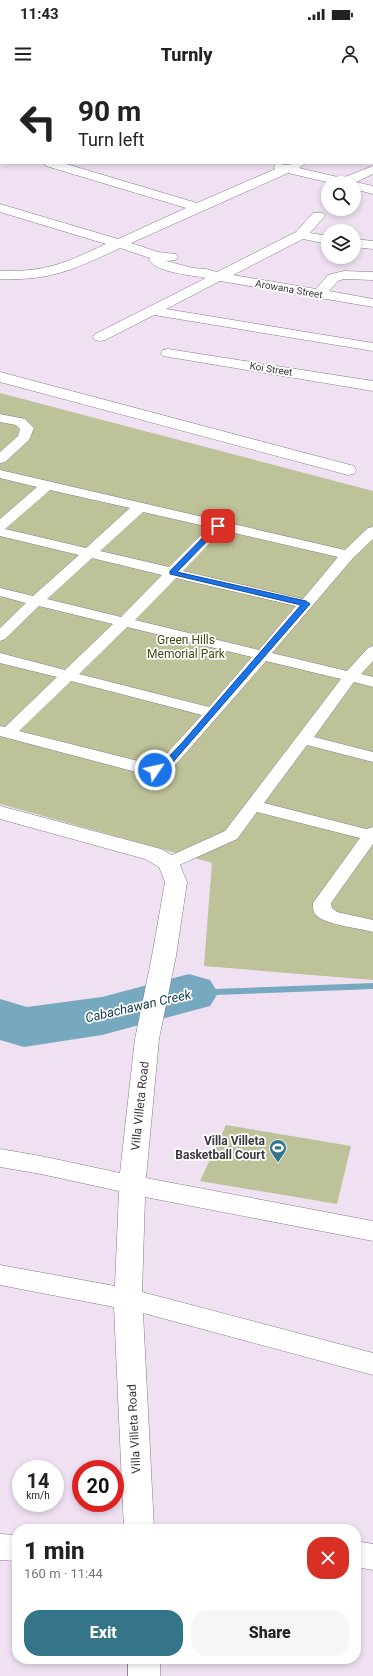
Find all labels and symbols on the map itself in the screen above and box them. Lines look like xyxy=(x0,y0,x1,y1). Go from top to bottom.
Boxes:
street label: Arowana Street xyxy=(254,278,324,300)
street label: Koi Street xyxy=(249,360,293,378)
pin xyxy=(201,509,235,543)
park label: Green Hills Memorial Park xyxy=(147,633,226,661)
position arrow xyxy=(134,749,176,791)
water label: Cabachawan Creek xyxy=(84,986,193,1025)
street label: Villa Villeta Road xyxy=(128,1061,152,1151)
place label: Villa Villeta Basketball Court xyxy=(175,1134,266,1162)
sports icon: Villa Villeta Basketball Court xyxy=(268,1138,288,1163)
street label: Villa Villeta Road xyxy=(125,1384,143,1474)
speed limit sign: 20 xyxy=(72,1460,124,1512)

